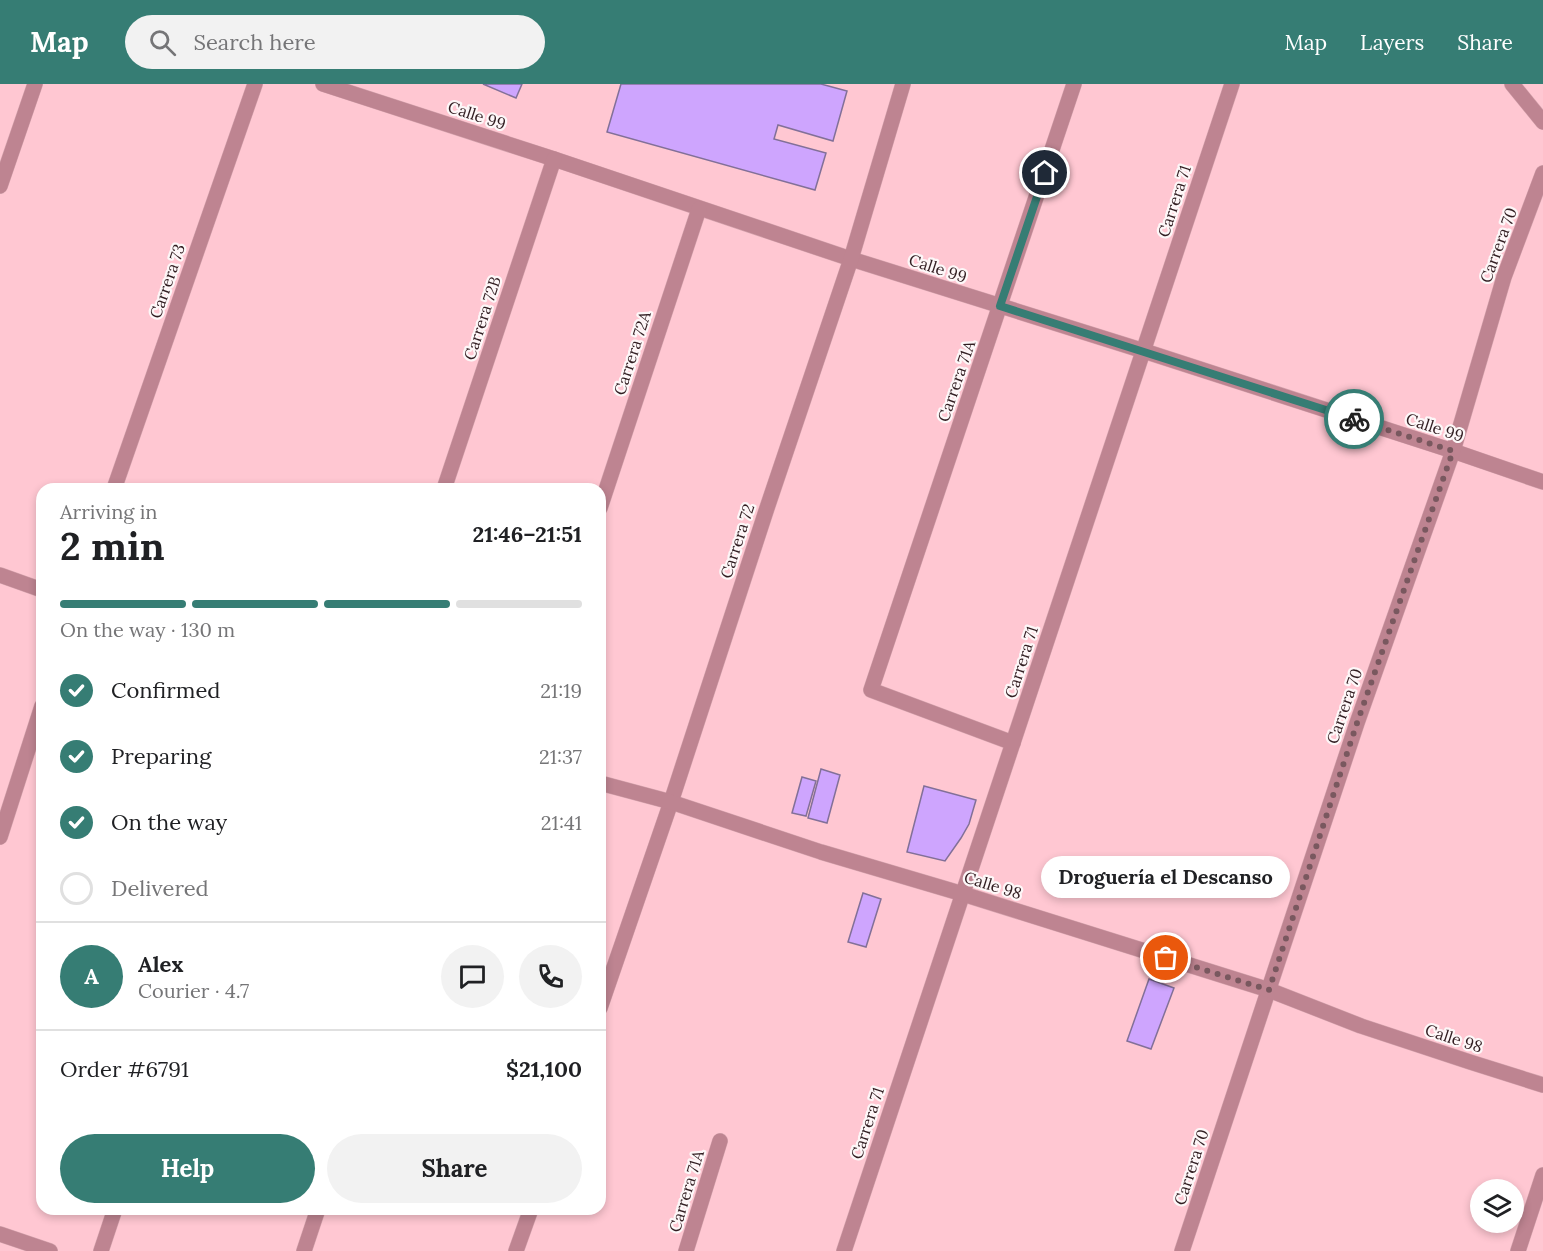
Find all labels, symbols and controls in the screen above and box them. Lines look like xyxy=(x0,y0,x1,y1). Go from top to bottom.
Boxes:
search box xyxy=(125,15,545,69)
text: Map xyxy=(30,24,89,60)
icon: search xyxy=(146,26,179,59)
text: Search here xyxy=(194,28,316,56)
text: Map xyxy=(1284,29,1327,56)
text: Layers xyxy=(1360,29,1424,56)
text: Share xyxy=(1457,29,1513,56)
street label: Calle 99 xyxy=(446,96,508,134)
pin xyxy=(1019,147,1070,198)
icon: home xyxy=(1028,156,1061,189)
street label: Carrera 71 xyxy=(1153,162,1195,239)
street label: Carrera 70 xyxy=(1475,205,1521,285)
street label: Carrera 73 xyxy=(145,241,189,321)
street label: Calle 99 xyxy=(907,249,969,287)
street label: Carrera 72B xyxy=(459,273,505,362)
street label: Carrera 72A xyxy=(609,308,655,398)
street label: Carrera 71A xyxy=(933,337,980,424)
courier xyxy=(1324,389,1384,449)
icon: bike xyxy=(1338,403,1371,436)
street label: Calle 99 xyxy=(1404,408,1466,446)
text: Arriving in xyxy=(60,499,157,524)
street label: Carrera 72 xyxy=(716,501,758,581)
text: 21:46–21:51 xyxy=(472,520,582,548)
text: 2 min xyxy=(60,521,165,571)
text: On the way · 130 m xyxy=(60,617,235,642)
street label: Carrera 71 xyxy=(1000,623,1042,700)
street label: Carrera 70 xyxy=(1322,666,1366,746)
icon: check xyxy=(60,674,93,707)
text: Confirmed xyxy=(111,676,220,704)
text: 21:19 xyxy=(540,678,582,703)
icon: check xyxy=(60,740,93,773)
text: Preparing xyxy=(111,742,211,770)
text: 21:37 xyxy=(539,744,582,769)
icon: check xyxy=(60,806,93,839)
text: On the way xyxy=(111,808,227,836)
text: 21:41 xyxy=(541,810,582,835)
callout: Droguería el Descanso xyxy=(1042,856,1290,898)
text: Droguería el Descanso xyxy=(1058,864,1273,889)
street label: Calle 98 xyxy=(962,867,1024,903)
text: Delivered xyxy=(111,874,209,902)
pin xyxy=(1140,932,1191,983)
icon: bag xyxy=(1149,941,1182,974)
button: chat xyxy=(441,945,504,1008)
button: phone xyxy=(519,945,582,1008)
text: Alex xyxy=(138,950,183,978)
text: A xyxy=(84,962,99,990)
text: Courier · 4.7 xyxy=(138,978,249,1003)
street label: Calle 98 xyxy=(1423,1019,1485,1057)
text: Order #6791 xyxy=(60,1055,189,1083)
text: $21,100 xyxy=(506,1055,582,1083)
street label: Carrera 71 xyxy=(846,1084,888,1161)
street label: Carrera 70 xyxy=(1169,1127,1213,1207)
button: Help xyxy=(60,1134,315,1203)
button: Share xyxy=(327,1134,582,1203)
street label: Carrera 71A xyxy=(664,1147,708,1234)
map controls xyxy=(1470,1179,1524,1233)
button: layers xyxy=(1470,1179,1524,1233)

